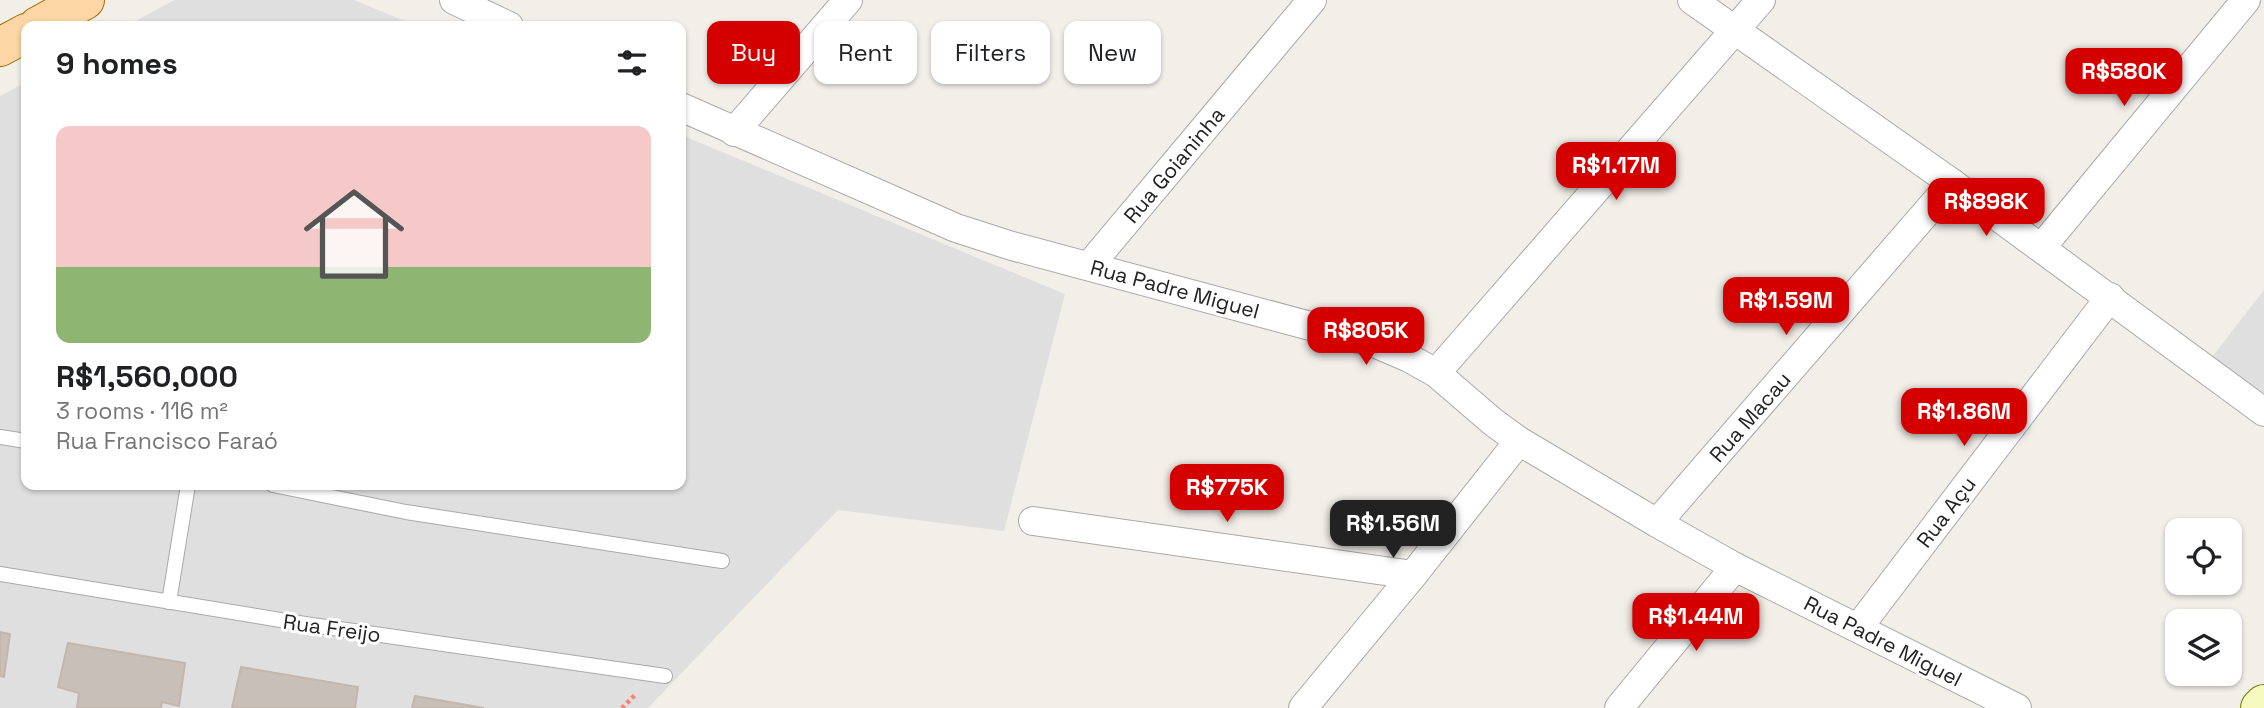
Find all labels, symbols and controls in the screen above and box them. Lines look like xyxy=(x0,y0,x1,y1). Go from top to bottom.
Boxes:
chip: Buy xyxy=(707,21,800,84)
chip: Rent xyxy=(814,21,917,84)
chip: Filters xyxy=(931,21,1050,84)
chip: New xyxy=(1064,21,1161,84)
text: 9 homes xyxy=(56,44,178,83)
icon: filters xyxy=(613,44,651,82)
pin: R$580K xyxy=(2067,48,2181,108)
text: R$580K xyxy=(2081,56,2167,86)
street label: Rua Goianinha xyxy=(1118,101,1230,229)
pin: R$1.17M xyxy=(1551,142,1681,202)
text: R$1.17M xyxy=(1572,150,1660,180)
icon: home xyxy=(291,171,417,297)
pin: R$898K xyxy=(1929,178,2043,238)
text: R$898K xyxy=(1944,186,2028,216)
street label: Rua Padre Miguel xyxy=(1088,253,1262,325)
pin: R$1.59M xyxy=(1721,278,1851,337)
text: R$1.59M xyxy=(1739,285,1833,315)
pin: R$805K xyxy=(1309,308,1423,367)
text: R$805K xyxy=(1323,315,1409,345)
text: R$1,560,000 xyxy=(56,357,238,396)
street label: Rua Macau xyxy=(1703,366,1797,468)
pin: R$1.86M xyxy=(1899,388,2029,448)
text: 3 rooms · 116 m² xyxy=(56,396,228,426)
text: R$1.86M xyxy=(1917,396,2011,426)
text: Rua Francisco Faraó xyxy=(56,426,278,456)
pin: R$775K xyxy=(1170,464,1284,524)
street label: Rua Açu xyxy=(1911,471,1981,553)
text: R$775K xyxy=(1186,472,1268,502)
pin: R$1.56M xyxy=(1328,500,1458,560)
text: R$1.56M xyxy=(1346,508,1440,538)
map controls xyxy=(2165,518,2242,686)
button: locate xyxy=(2165,518,2242,595)
street label: Rua Padre Miguel xyxy=(1799,590,1967,692)
pin: R$1.44M xyxy=(1631,594,1761,653)
text: R$1.44M xyxy=(1648,601,1744,631)
street label: Rua Freijo xyxy=(281,608,383,648)
button: layers xyxy=(2165,609,2242,686)

